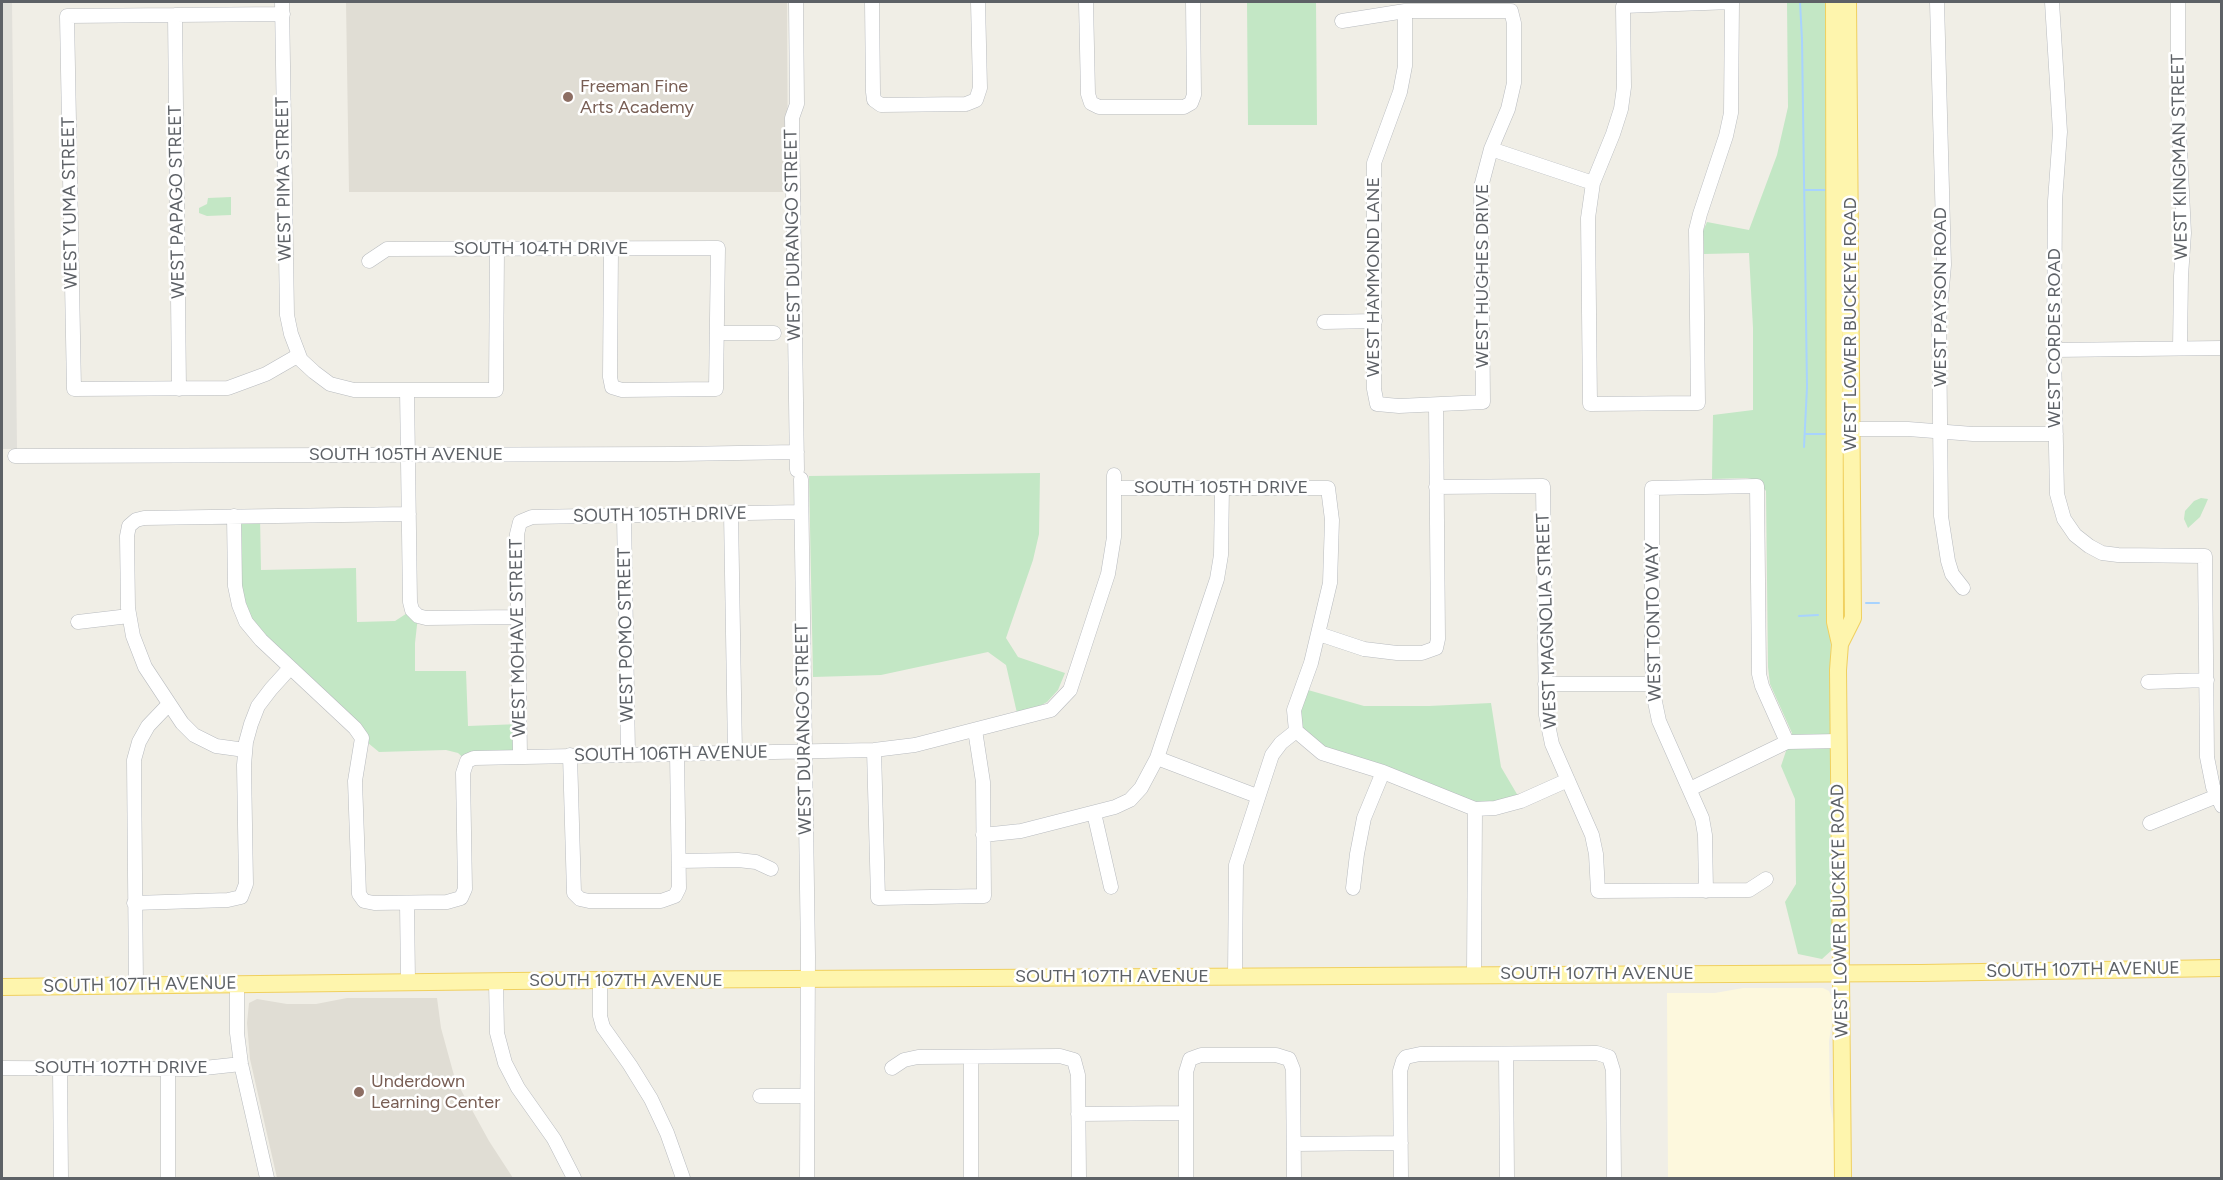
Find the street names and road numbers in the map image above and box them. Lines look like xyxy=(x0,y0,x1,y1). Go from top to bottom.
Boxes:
street label: WEST KINGMAN STREET xyxy=(2167,54,2193,260)
street label: WEST PIMA STREET xyxy=(272,97,296,261)
street label: WEST PAPAGO STREET xyxy=(165,105,189,299)
street label: WEST YUMA STREET xyxy=(58,117,82,289)
street label: WEST DURANGO STREET xyxy=(780,129,806,341)
street label: WEST HAMMOND LANE xyxy=(1363,177,1385,377)
street label: WEST HUGHES DRIVE xyxy=(1472,184,1494,368)
street label: WEST LOWER BUCKEYE ROAD xyxy=(1840,197,1862,451)
street label: WEST PAYSON ROAD xyxy=(1930,207,1952,387)
street label: SOUTH 104TH DRIVE xyxy=(453,238,629,260)
street label: WEST CORDES ROAD xyxy=(2044,248,2066,428)
street label: SOUTH 105TH AVENUE xyxy=(309,444,503,466)
street label: SOUTH 105TH DRIVE xyxy=(1134,477,1308,499)
street label: SOUTH 105TH DRIVE xyxy=(573,503,747,527)
street label: WEST MAGNOLIA STREET xyxy=(1532,513,1562,729)
street label: WEST MOHAVE STREET xyxy=(505,539,531,737)
street label: WEST TONTO WAY xyxy=(1642,542,1666,702)
street label: WEST POMO STREET xyxy=(614,547,638,723)
street label: WEST DURANGO STREET xyxy=(791,623,817,835)
street label: SOUTH 106TH AVENUE xyxy=(574,742,768,766)
street label: WEST LOWER BUCKEYE ROAD xyxy=(1827,784,1853,1038)
street label: SOUTH 107TH AVENUE xyxy=(1986,958,2180,982)
street label: SOUTH 107TH AVENUE xyxy=(1500,963,1694,985)
street label: SOUTH 107TH AVENUE xyxy=(1015,966,1209,988)
street label: SOUTH 107TH AVENUE xyxy=(529,970,723,992)
street label: SOUTH 107TH AVENUE xyxy=(43,973,237,997)
street label: SOUTH 107TH DRIVE xyxy=(34,1057,208,1079)

